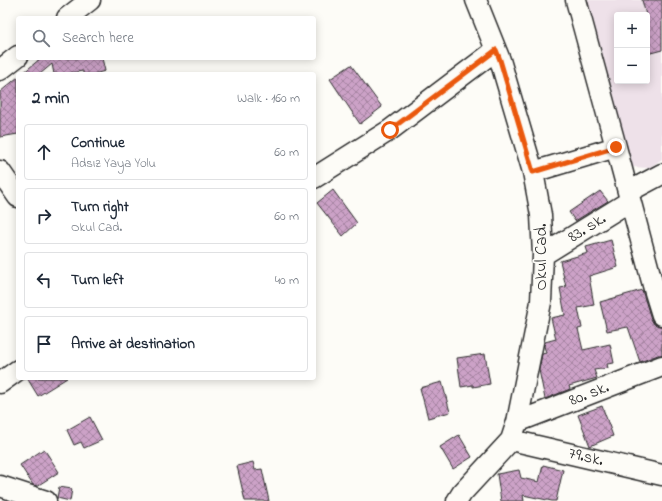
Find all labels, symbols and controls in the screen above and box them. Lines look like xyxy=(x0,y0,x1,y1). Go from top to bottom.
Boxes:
map controls xyxy=(614,12,650,84)
button: + xyxy=(614,12,650,48)
search box xyxy=(16,16,316,60)
icon: search xyxy=(30,27,52,49)
text: Search here xyxy=(62,27,134,49)
button: − xyxy=(614,48,650,84)
text: 2 min xyxy=(32,86,69,111)
text: Walk · 160 m xyxy=(237,89,300,108)
route start xyxy=(381,121,399,139)
text: Continue xyxy=(71,132,125,154)
route end xyxy=(607,138,625,156)
icon: ahead xyxy=(33,141,55,163)
text: 60 m xyxy=(274,143,299,162)
text: Adsız Yaya Yolu xyxy=(71,154,156,173)
text: Turn right xyxy=(71,196,129,218)
icon: right xyxy=(33,205,55,227)
street label: 83. sk. xyxy=(563,206,611,249)
text: 60 m xyxy=(274,207,299,226)
text: Okul Cad. xyxy=(71,218,122,237)
street label: Okul Cad. xyxy=(529,223,554,290)
icon: left xyxy=(33,269,55,291)
text: Turn left xyxy=(71,269,124,291)
text: 40 m xyxy=(275,271,299,290)
icon: arrive xyxy=(33,333,55,355)
text: Arrive at destination xyxy=(71,333,195,355)
street label: 80. sk. xyxy=(565,375,613,413)
street label: 79.sk. xyxy=(566,441,606,473)

